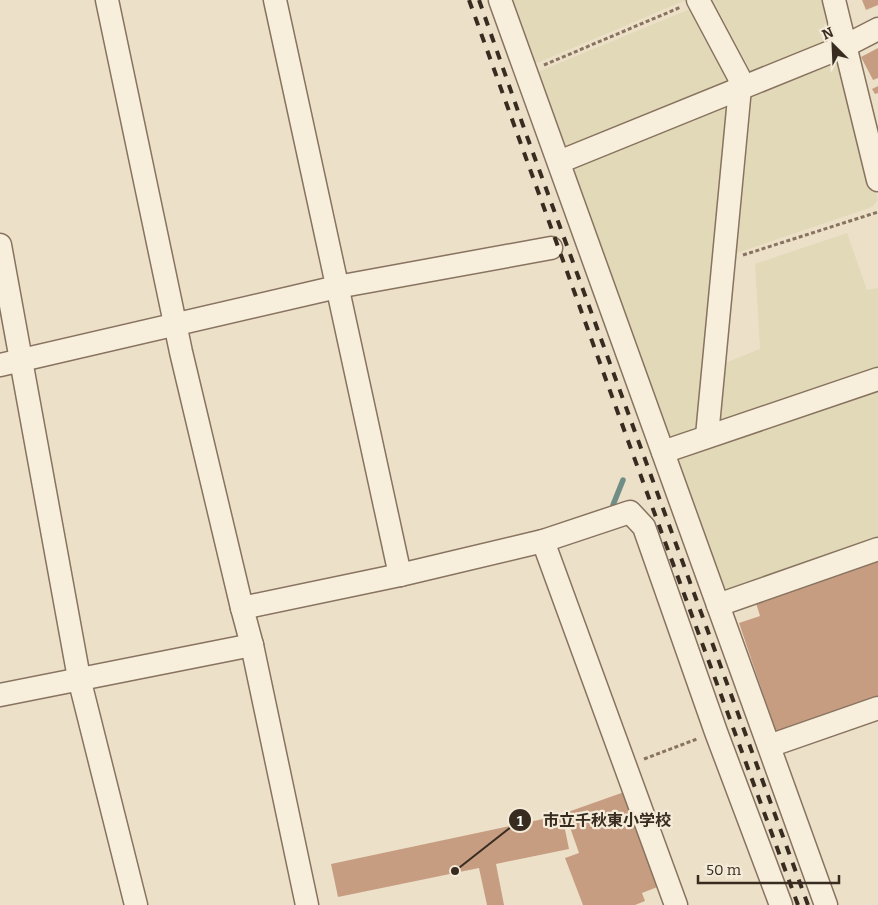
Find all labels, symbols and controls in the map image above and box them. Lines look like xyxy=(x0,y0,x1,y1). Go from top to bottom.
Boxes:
north arrow xyxy=(808,20,858,70)
text: N xyxy=(820,24,836,44)
callout: 市立千秋東小学校 xyxy=(508,805,681,836)
text: 市立千秋東小学校 xyxy=(543,811,671,830)
text: 1 xyxy=(517,812,524,830)
scale bar xyxy=(698,852,839,884)
text: 50 m xyxy=(706,861,742,879)

